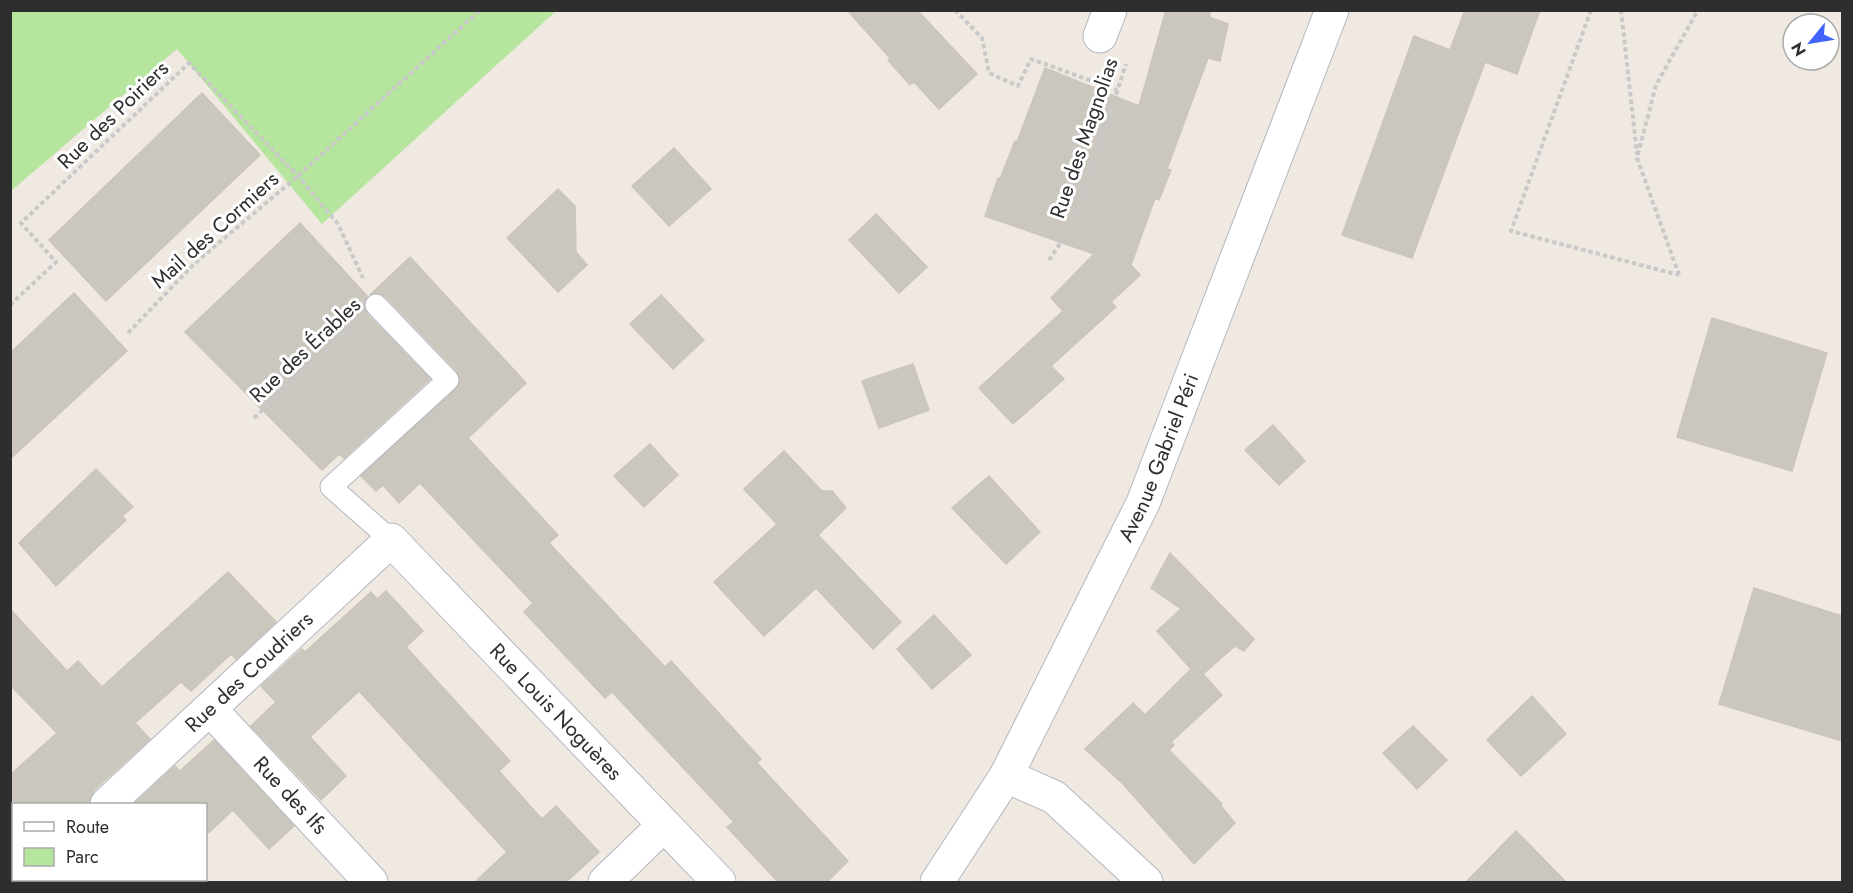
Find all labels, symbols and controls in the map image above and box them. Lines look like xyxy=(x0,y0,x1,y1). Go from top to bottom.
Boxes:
north arrow xyxy=(1781,12,1841,72)
text: N xyxy=(1785,38,1812,61)
street label: Rue des Poiriers xyxy=(51,54,175,176)
street label: Rue des Magnolias xyxy=(1042,54,1126,222)
street label: Mail des Cormiers xyxy=(145,164,285,296)
street label: Rue des Érables xyxy=(243,290,367,410)
street label: Avenue Gabriel Péri xyxy=(1111,369,1206,547)
street label: Rue des Coudriers xyxy=(178,605,320,739)
street label: Rue Louis Noguères xyxy=(483,637,629,787)
street label: Rue des Ifs xyxy=(246,750,334,841)
legend xyxy=(12,803,207,881)
text: Route xyxy=(66,814,109,840)
text: Parc xyxy=(66,844,99,870)

